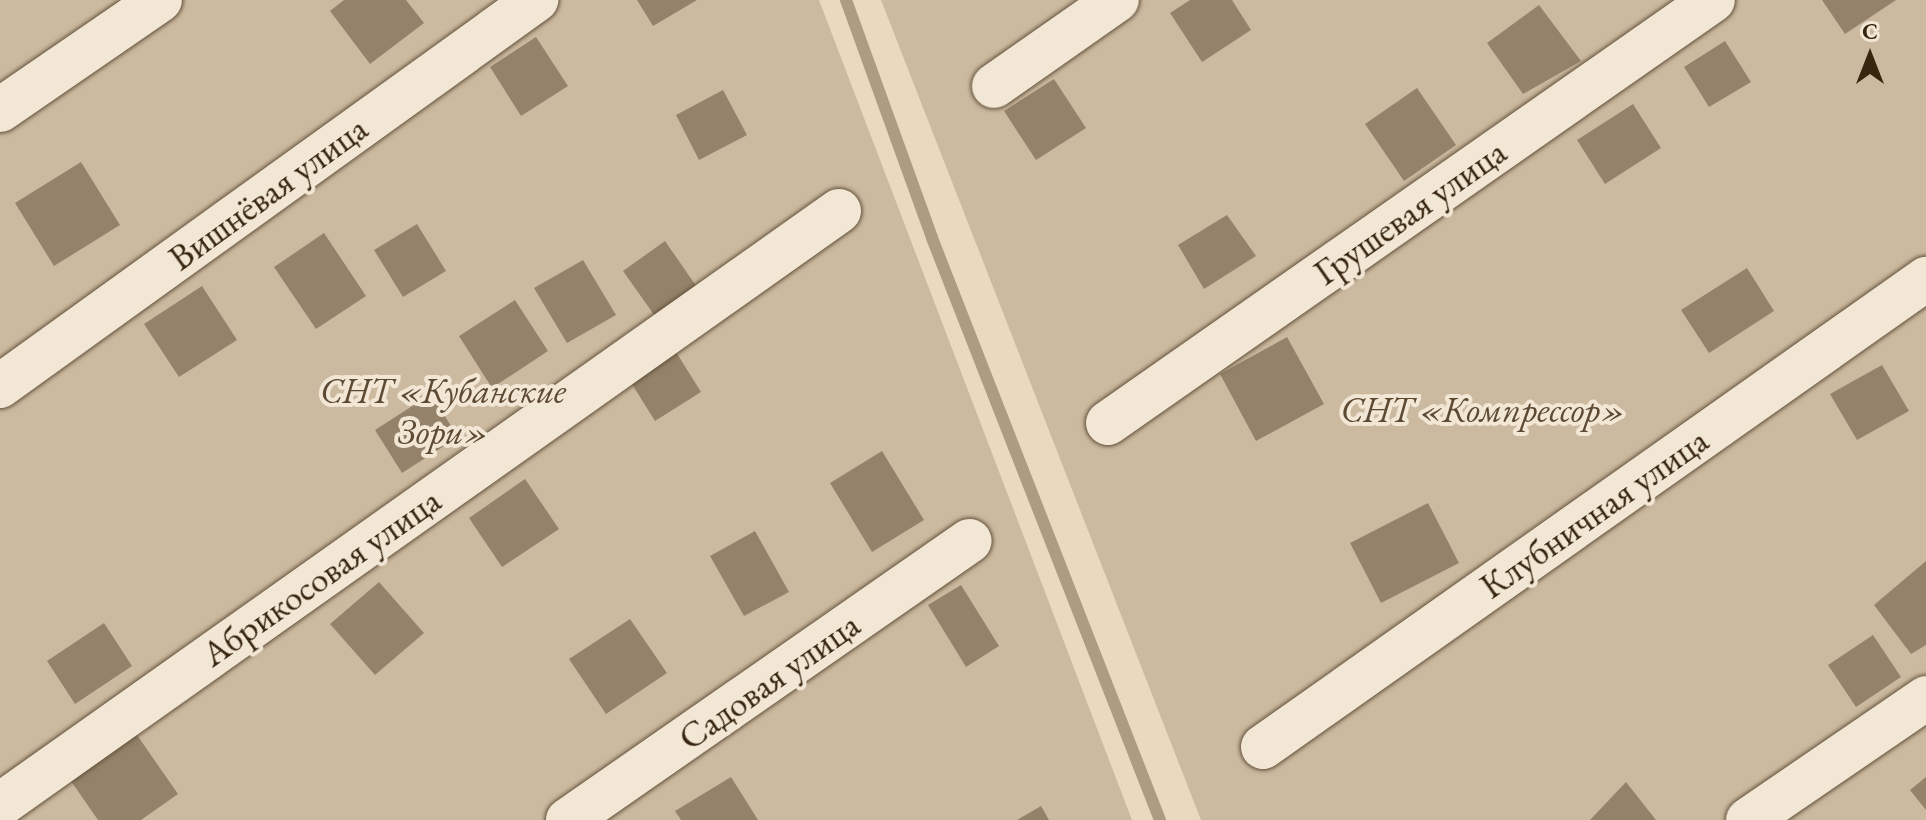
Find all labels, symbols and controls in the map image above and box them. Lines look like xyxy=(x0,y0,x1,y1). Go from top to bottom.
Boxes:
north arrow xyxy=(1830,16,1910,96)
text: С xyxy=(1862,17,1878,46)
street label: Вишнёвая улица xyxy=(160,107,376,279)
street label: Грушевая улица xyxy=(1306,130,1514,294)
park label: СНТ «Кубанские Зори» xyxy=(320,368,566,453)
park label: СНТ «Компрессор» xyxy=(1341,388,1625,432)
street label: Клубничная улица xyxy=(1472,418,1716,608)
street label: Абрикосовая улица xyxy=(193,478,449,676)
street label: Садовая улица xyxy=(670,603,868,759)

